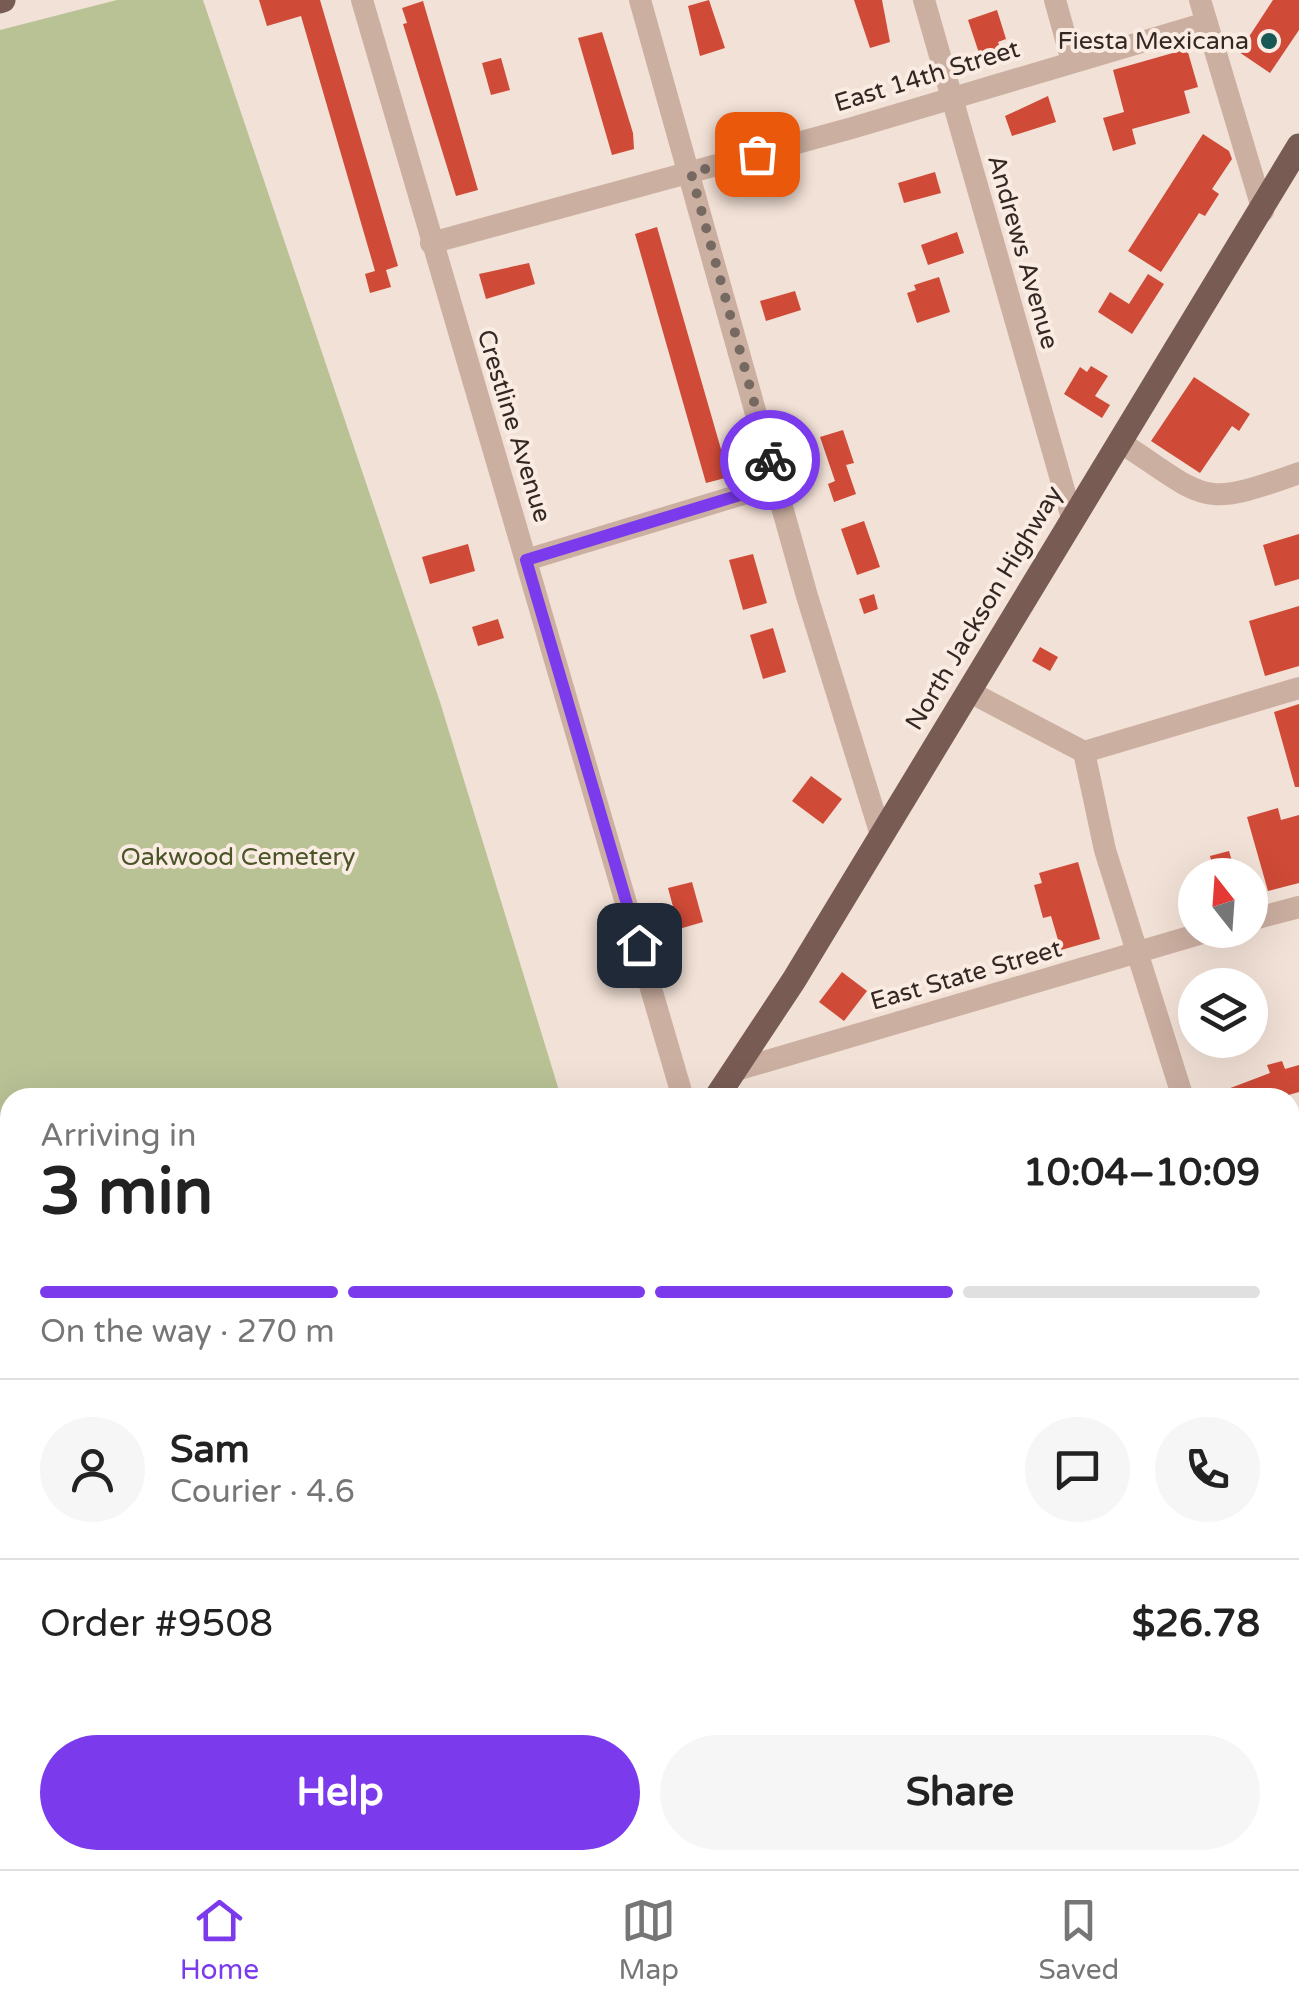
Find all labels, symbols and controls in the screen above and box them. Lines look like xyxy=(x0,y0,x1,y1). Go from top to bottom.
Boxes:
place label: Fiesta Mexicana xyxy=(1057,26,1249,56)
marker: Fiesta Mexicana xyxy=(1258,30,1280,52)
street label: East 14th Street xyxy=(831,33,1024,118)
pin xyxy=(715,112,800,197)
icon: bag xyxy=(730,127,785,182)
street label: Andrews Avenue xyxy=(981,151,1065,353)
street label: Crestline Avenue xyxy=(470,326,558,526)
courier xyxy=(720,410,820,510)
icon: bike xyxy=(743,433,798,488)
street label: North Jackson Highway xyxy=(899,480,1069,736)
park label: Oakwood Cemetery xyxy=(121,842,355,872)
north arrow xyxy=(1178,858,1268,948)
map controls xyxy=(1178,858,1268,1058)
pin xyxy=(597,903,682,988)
icon: home xyxy=(612,918,667,973)
street label: East State Street xyxy=(867,933,1065,1017)
button: layers xyxy=(1178,968,1268,1058)
text: Arriving in xyxy=(40,1117,197,1155)
text: 10:04–10:09 xyxy=(1023,1150,1260,1196)
text: 3 min xyxy=(40,1153,213,1232)
text: On the way · 270 m xyxy=(40,1313,335,1351)
button: person xyxy=(40,1417,145,1522)
button: chat xyxy=(1025,1417,1130,1522)
button: phone xyxy=(1155,1417,1260,1522)
text: Sam xyxy=(170,1427,250,1473)
text: Courier · 4.6 xyxy=(170,1473,355,1511)
text: Order #9508 xyxy=(40,1601,273,1647)
text: $26.78 xyxy=(1132,1601,1260,1647)
button: Help xyxy=(40,1735,640,1850)
button: Share xyxy=(660,1735,1260,1850)
tab: Home xyxy=(180,1893,259,1987)
tab: Map xyxy=(618,1893,679,1987)
tab: Saved xyxy=(1038,1893,1119,1987)

